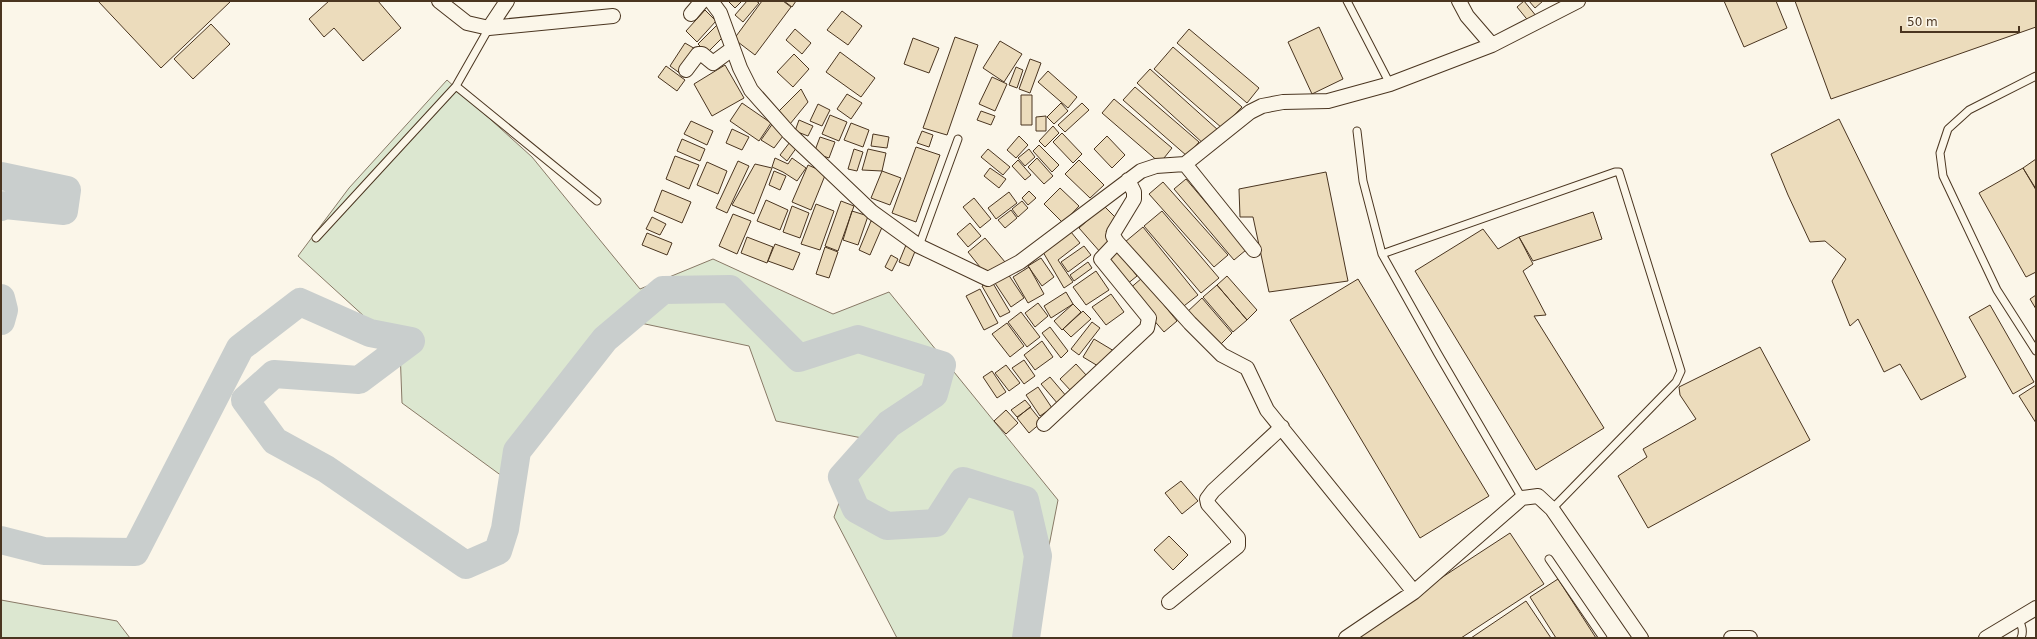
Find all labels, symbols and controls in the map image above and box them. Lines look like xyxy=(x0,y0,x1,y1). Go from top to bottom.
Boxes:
scale bar xyxy=(1901,8,2019,34)
text: 50 m xyxy=(1907,15,1938,29)

